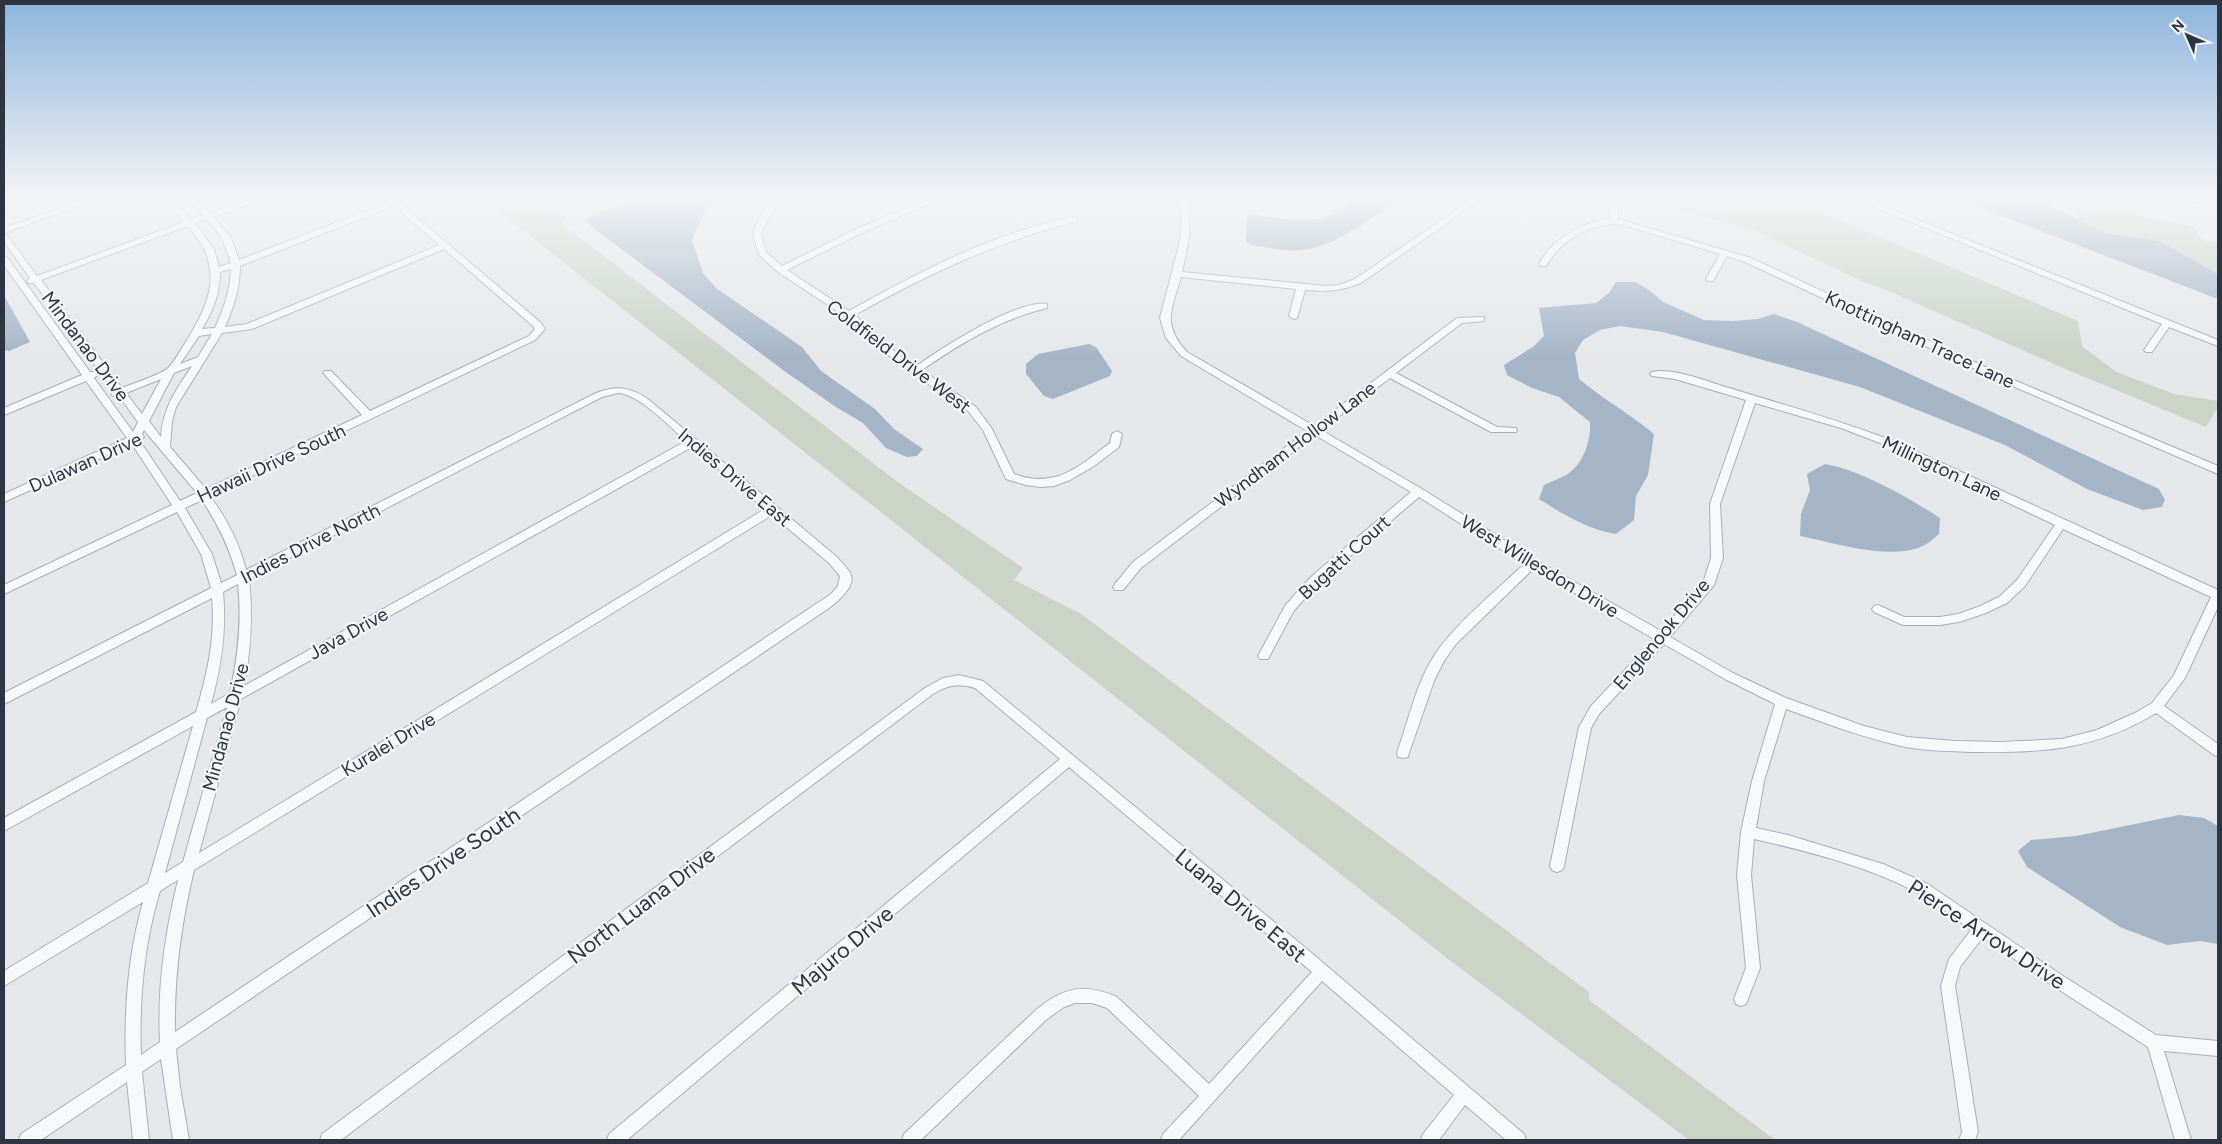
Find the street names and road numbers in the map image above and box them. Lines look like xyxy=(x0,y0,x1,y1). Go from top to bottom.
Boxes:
street label: Knottingham Trace Lane xyxy=(1821,285,2018,394)
street label: Mindanao Drive xyxy=(37,287,134,406)
street label: Coldfield Drive West xyxy=(822,295,975,418)
street label: Wyndham Hollow Lane xyxy=(1210,376,1380,512)
street label: Hawaii Drive South xyxy=(193,419,349,508)
street label: Indies Drive East xyxy=(673,423,796,531)
street label: Dulawan Drive xyxy=(25,427,145,498)
street label: Millington Lane xyxy=(1878,431,2005,506)
street label: Indies Drive North xyxy=(236,498,384,589)
street label: Bugatti Court xyxy=(1294,510,1395,605)
street label: West Willesdon Drive xyxy=(1457,510,1623,623)
street label: Englenook Drive xyxy=(1608,574,1715,695)
street label: Java Drive xyxy=(304,602,392,665)
street label: Mindanao Drive xyxy=(197,660,254,794)
street label: Kuralei Drive xyxy=(337,707,440,782)
street label: Indies Drive South xyxy=(361,801,525,924)
street label: North Luana Drive xyxy=(562,841,721,970)
street label: Luana Drive East xyxy=(1170,843,1312,968)
street label: Pierce Arrow Drive xyxy=(1903,873,2071,995)
street label: Majuro Drive xyxy=(786,900,899,1001)

